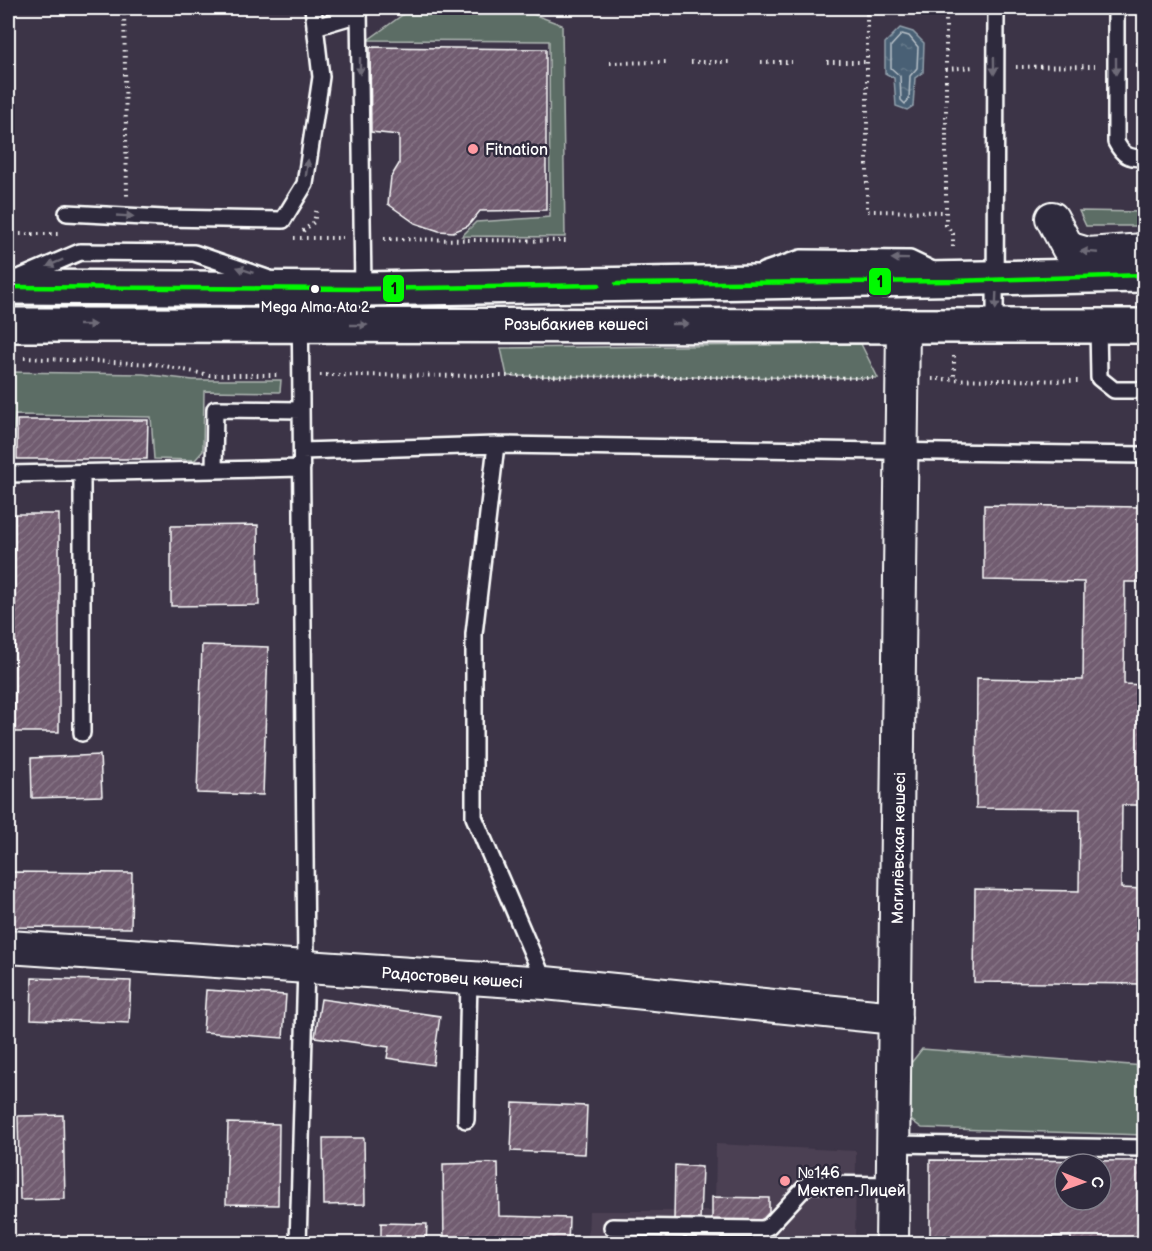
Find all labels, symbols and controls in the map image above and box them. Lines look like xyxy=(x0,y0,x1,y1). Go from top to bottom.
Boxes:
one-way arrow xyxy=(355,56,365,75)
one-way arrow xyxy=(989,56,999,75)
one-way arrow xyxy=(1111,56,1121,75)
place label: Fitnation xyxy=(485,141,548,160)
marker: Fitnation xyxy=(466,142,480,156)
one-way arrow xyxy=(303,158,312,177)
one-way arrow xyxy=(116,211,135,221)
one-way arrow xyxy=(1080,247,1099,257)
one-way arrow xyxy=(890,254,909,264)
one-way arrow xyxy=(46,259,64,268)
one-way arrow xyxy=(236,265,254,275)
line badge: 1 xyxy=(868,267,892,296)
text: 1 xyxy=(877,273,883,292)
line badge: 1 xyxy=(382,274,405,303)
text: 1 xyxy=(391,280,397,299)
marker: Mega Alma-Ata 2 xyxy=(309,283,321,295)
one-way arrow xyxy=(991,292,1000,311)
place label: Mega Alma-Ata 2 xyxy=(261,299,370,316)
street label: Розыбакиев көшесі xyxy=(504,316,648,335)
one-way arrow xyxy=(670,319,689,329)
one-way arrow xyxy=(77,320,96,330)
one-way arrow xyxy=(349,320,368,329)
street label: Могилёвская көшесі xyxy=(889,772,910,924)
street label: Радостовец көшесі xyxy=(380,964,523,993)
north arrow xyxy=(1053,1152,1113,1212)
place label: №146 Мектеп-Лицей xyxy=(797,1164,906,1201)
marker: №146 Мектеп-Лицей xyxy=(778,1174,792,1188)
text: С xyxy=(1087,1177,1106,1188)

